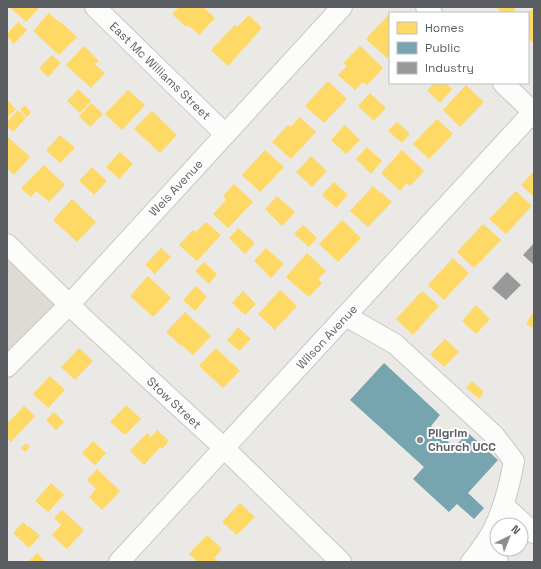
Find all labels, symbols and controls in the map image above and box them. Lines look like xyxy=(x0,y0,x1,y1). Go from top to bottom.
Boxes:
legend xyxy=(389,12,529,84)
street label: East Mc Williams Street xyxy=(106,19,214,123)
text: Homes xyxy=(425,20,464,36)
text: Public xyxy=(425,40,460,56)
text: Industry xyxy=(425,60,474,76)
street label: Weis Avenue xyxy=(146,156,206,220)
street label: Wilson Avenue xyxy=(293,301,361,373)
street label: Stow Street xyxy=(143,374,205,432)
place label: Pilgrim Church UCC xyxy=(428,425,496,455)
marker: Pilgrim Church UCC xyxy=(415,435,425,445)
north arrow xyxy=(489,517,529,557)
text: N xyxy=(508,522,523,537)

